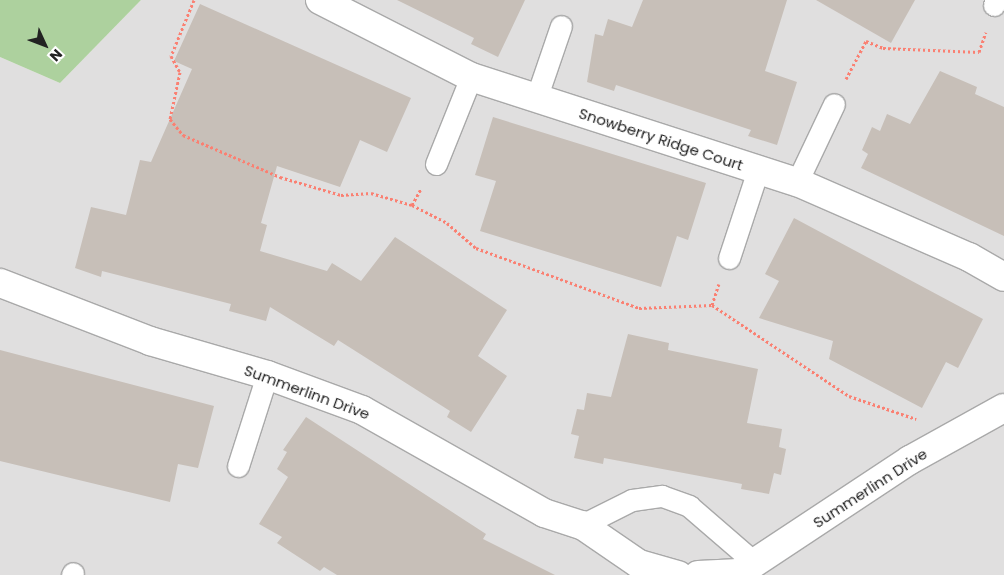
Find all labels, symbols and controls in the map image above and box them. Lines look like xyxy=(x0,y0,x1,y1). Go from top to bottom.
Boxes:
north arrow xyxy=(20,20,70,70)
text: N xyxy=(45,45,67,66)
street label: Snowberry Ridge Court xyxy=(577,104,745,174)
street label: Summerlinn Drive xyxy=(242,361,372,423)
street label: Summerlinn Drive xyxy=(810,444,930,532)

